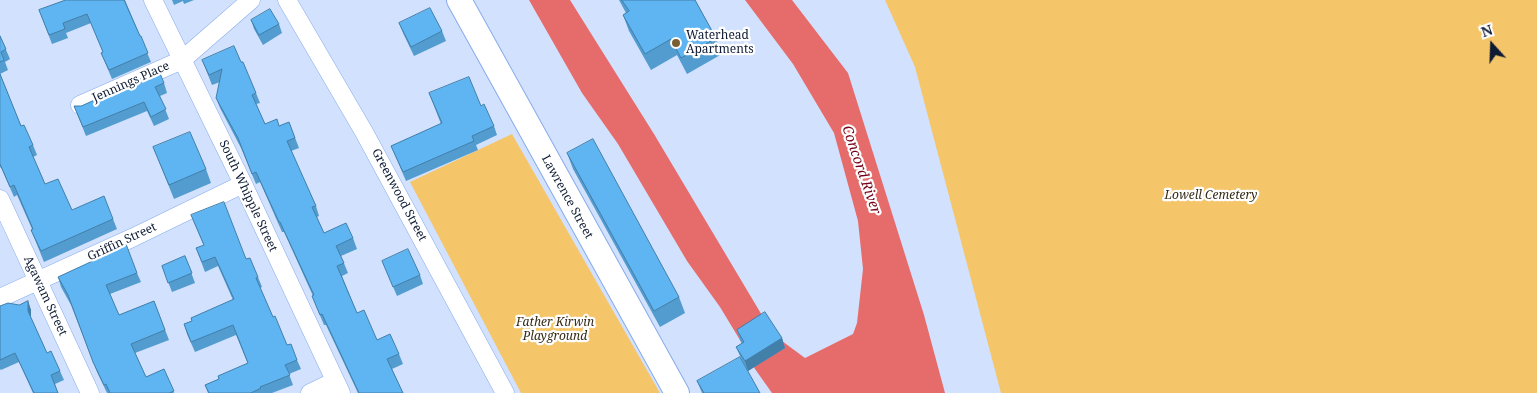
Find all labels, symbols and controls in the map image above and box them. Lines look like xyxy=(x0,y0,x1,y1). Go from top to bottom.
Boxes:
north arrow xyxy=(1467,20,1517,70)
text: N xyxy=(1478,20,1495,41)
place label: Waterhead Apartments xyxy=(686,29,754,57)
marker: Waterhead Apartments xyxy=(670,37,682,49)
street label: Jennings Place xyxy=(90,59,172,105)
water label: Concord River xyxy=(838,123,884,217)
street label: South Whipple Street xyxy=(216,138,280,254)
street label: Greenwood Street xyxy=(368,146,430,244)
street label: Lawrence Street xyxy=(538,153,596,241)
park label: Lowell Cemetery xyxy=(1165,189,1257,203)
street label: Griffin Street xyxy=(85,220,159,264)
street label: Agawam Street xyxy=(20,254,70,338)
park label: Father Kirwin Playground xyxy=(516,316,594,344)

